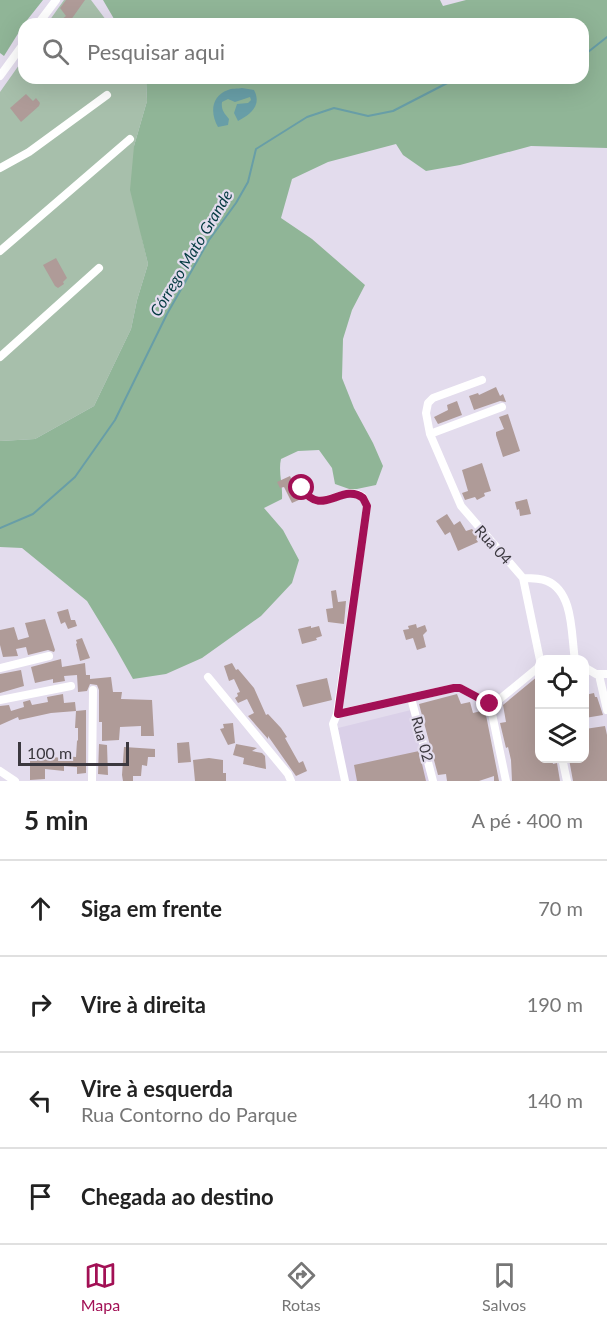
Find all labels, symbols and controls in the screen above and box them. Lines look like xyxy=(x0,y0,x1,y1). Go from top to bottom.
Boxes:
search box xyxy=(18,18,589,84)
icon: search xyxy=(39,35,72,68)
text: Pesquisar aqui xyxy=(87,38,225,65)
water label: Córrego Mato Grande xyxy=(145,186,236,319)
route start xyxy=(288,474,314,500)
street label: Rua 04 xyxy=(472,521,516,568)
map controls xyxy=(535,655,589,763)
button: locate xyxy=(535,655,589,709)
route end xyxy=(476,690,502,716)
button: layers xyxy=(535,709,589,763)
street label: Rua 02 xyxy=(408,714,438,763)
scale bar xyxy=(18,739,129,766)
text: 100 m xyxy=(27,743,72,762)
text: 5 min xyxy=(24,804,88,836)
text: A pé · 400 m xyxy=(471,808,583,832)
icon: ahead xyxy=(24,892,57,925)
text: Siga em frente xyxy=(81,895,222,922)
text: 70 m xyxy=(538,896,583,920)
icon: right xyxy=(24,988,57,1021)
text: Vire à direita xyxy=(81,991,206,1018)
text: 190 m xyxy=(527,992,583,1016)
text: Vire à esquerda xyxy=(81,1075,233,1102)
icon: left xyxy=(24,1084,57,1117)
text: 140 m xyxy=(527,1088,583,1112)
text: Rua Contorno do Parque xyxy=(81,1102,297,1126)
icon: arrive xyxy=(24,1180,57,1213)
text: Chegada ao destino xyxy=(81,1183,274,1210)
tab: Mapa xyxy=(81,1259,120,1314)
tab: Rotas xyxy=(282,1259,321,1314)
tab: Salvos xyxy=(482,1259,526,1314)

